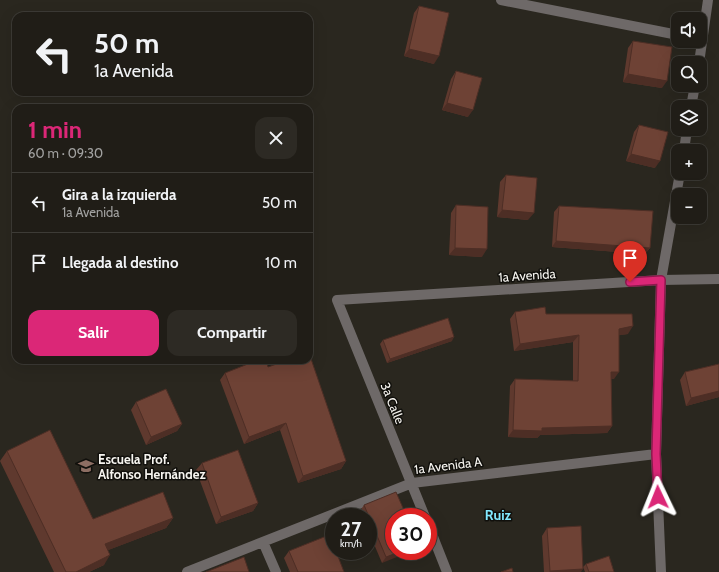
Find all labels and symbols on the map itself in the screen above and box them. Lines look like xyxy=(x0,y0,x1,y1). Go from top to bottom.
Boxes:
pin xyxy=(613,241,647,282)
street label: 1a Avenida xyxy=(498,265,557,285)
street label: 3a Calle xyxy=(377,380,409,426)
place label: Escuela Prof. Alfonso Hernández xyxy=(98,451,206,482)
street label: 1a Avenida A xyxy=(413,453,483,477)
school or university icon: Escuela Prof. Alfonso Hernández xyxy=(77,457,95,475)
position arrow xyxy=(637,476,679,518)
district label: Ruiz xyxy=(485,506,512,524)
speed limit sign: 30 xyxy=(385,508,437,560)

